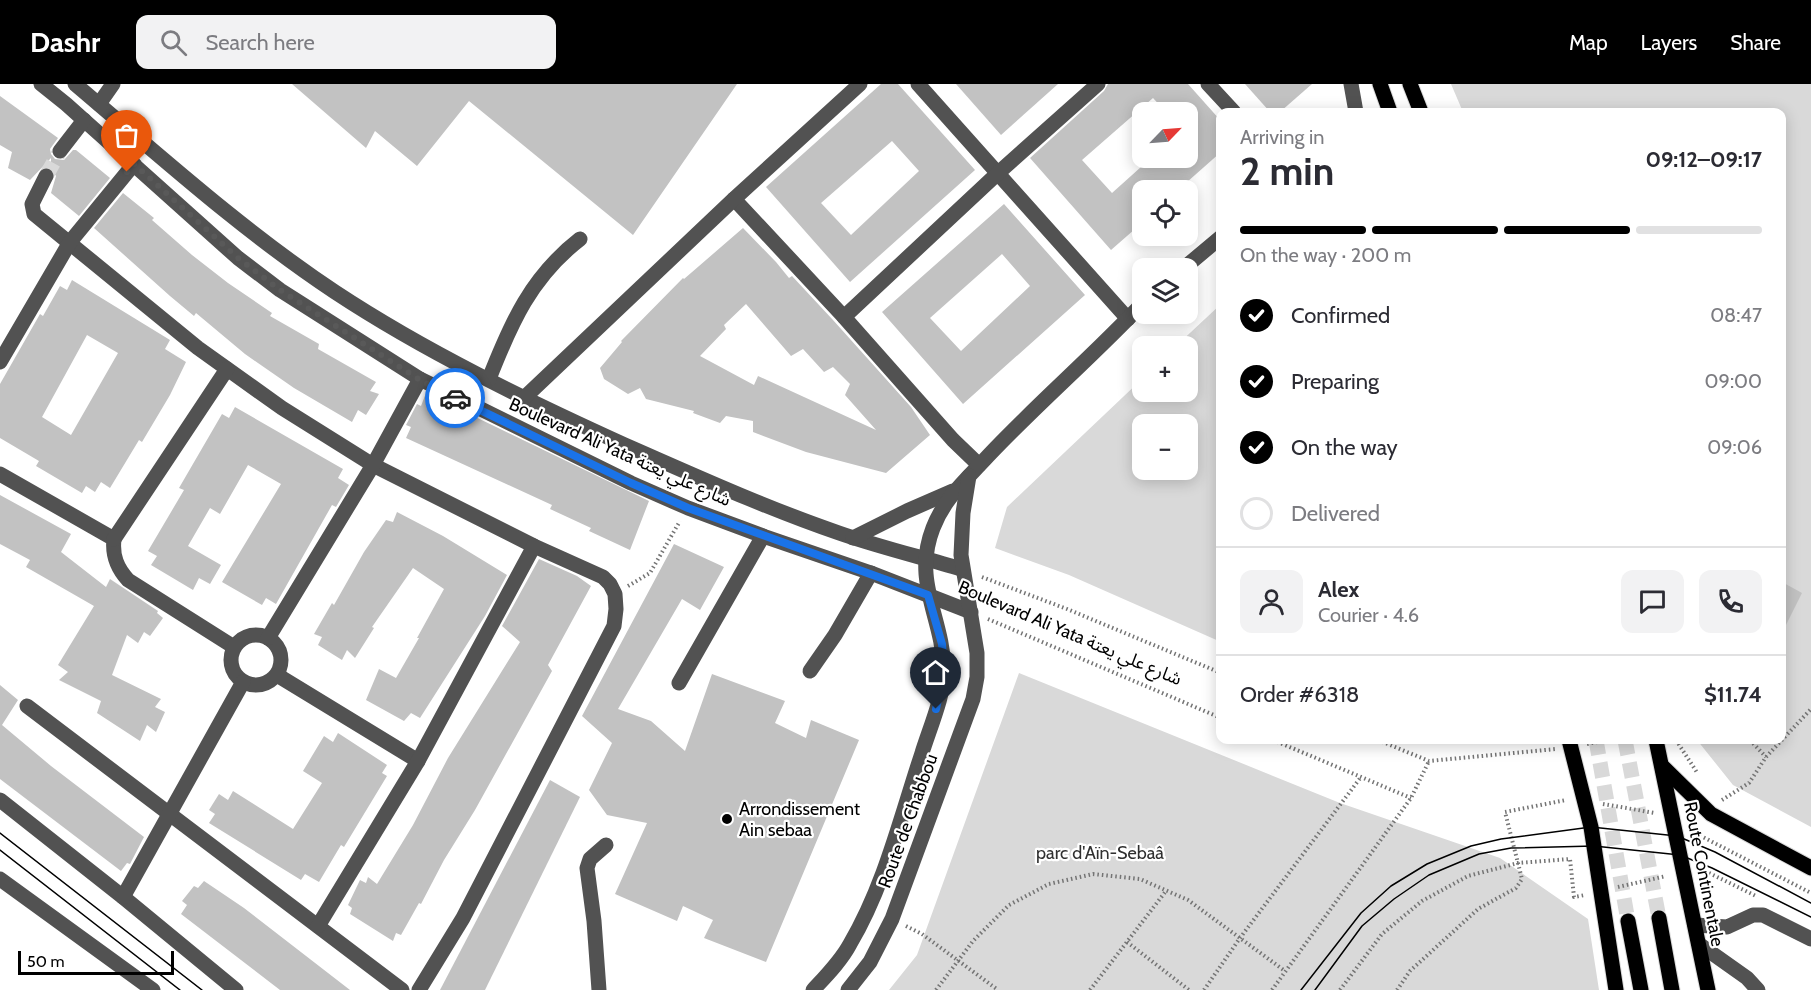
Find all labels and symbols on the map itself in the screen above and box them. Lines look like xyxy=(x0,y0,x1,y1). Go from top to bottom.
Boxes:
north arrow xyxy=(1132,102,1198,168)
pin xyxy=(101,110,152,172)
courier xyxy=(425,368,485,428)
street label: Boulevard Ali Yata شارع علي يعتة xyxy=(504,393,734,514)
street label: Boulevard Ali Yata شارع علي يعتة xyxy=(954,576,1185,693)
pin xyxy=(910,647,961,709)
street label: Route de Chabbou xyxy=(874,751,942,891)
place label: Arrondissement Ain sebaa xyxy=(739,798,860,841)
street label: Route Continentale xyxy=(1679,800,1729,948)
marker: Arrondissement Ain sebaa xyxy=(720,812,734,826)
park label: parc d'Aïn-Sebaâ xyxy=(1036,842,1164,864)
scale bar xyxy=(18,948,174,976)

